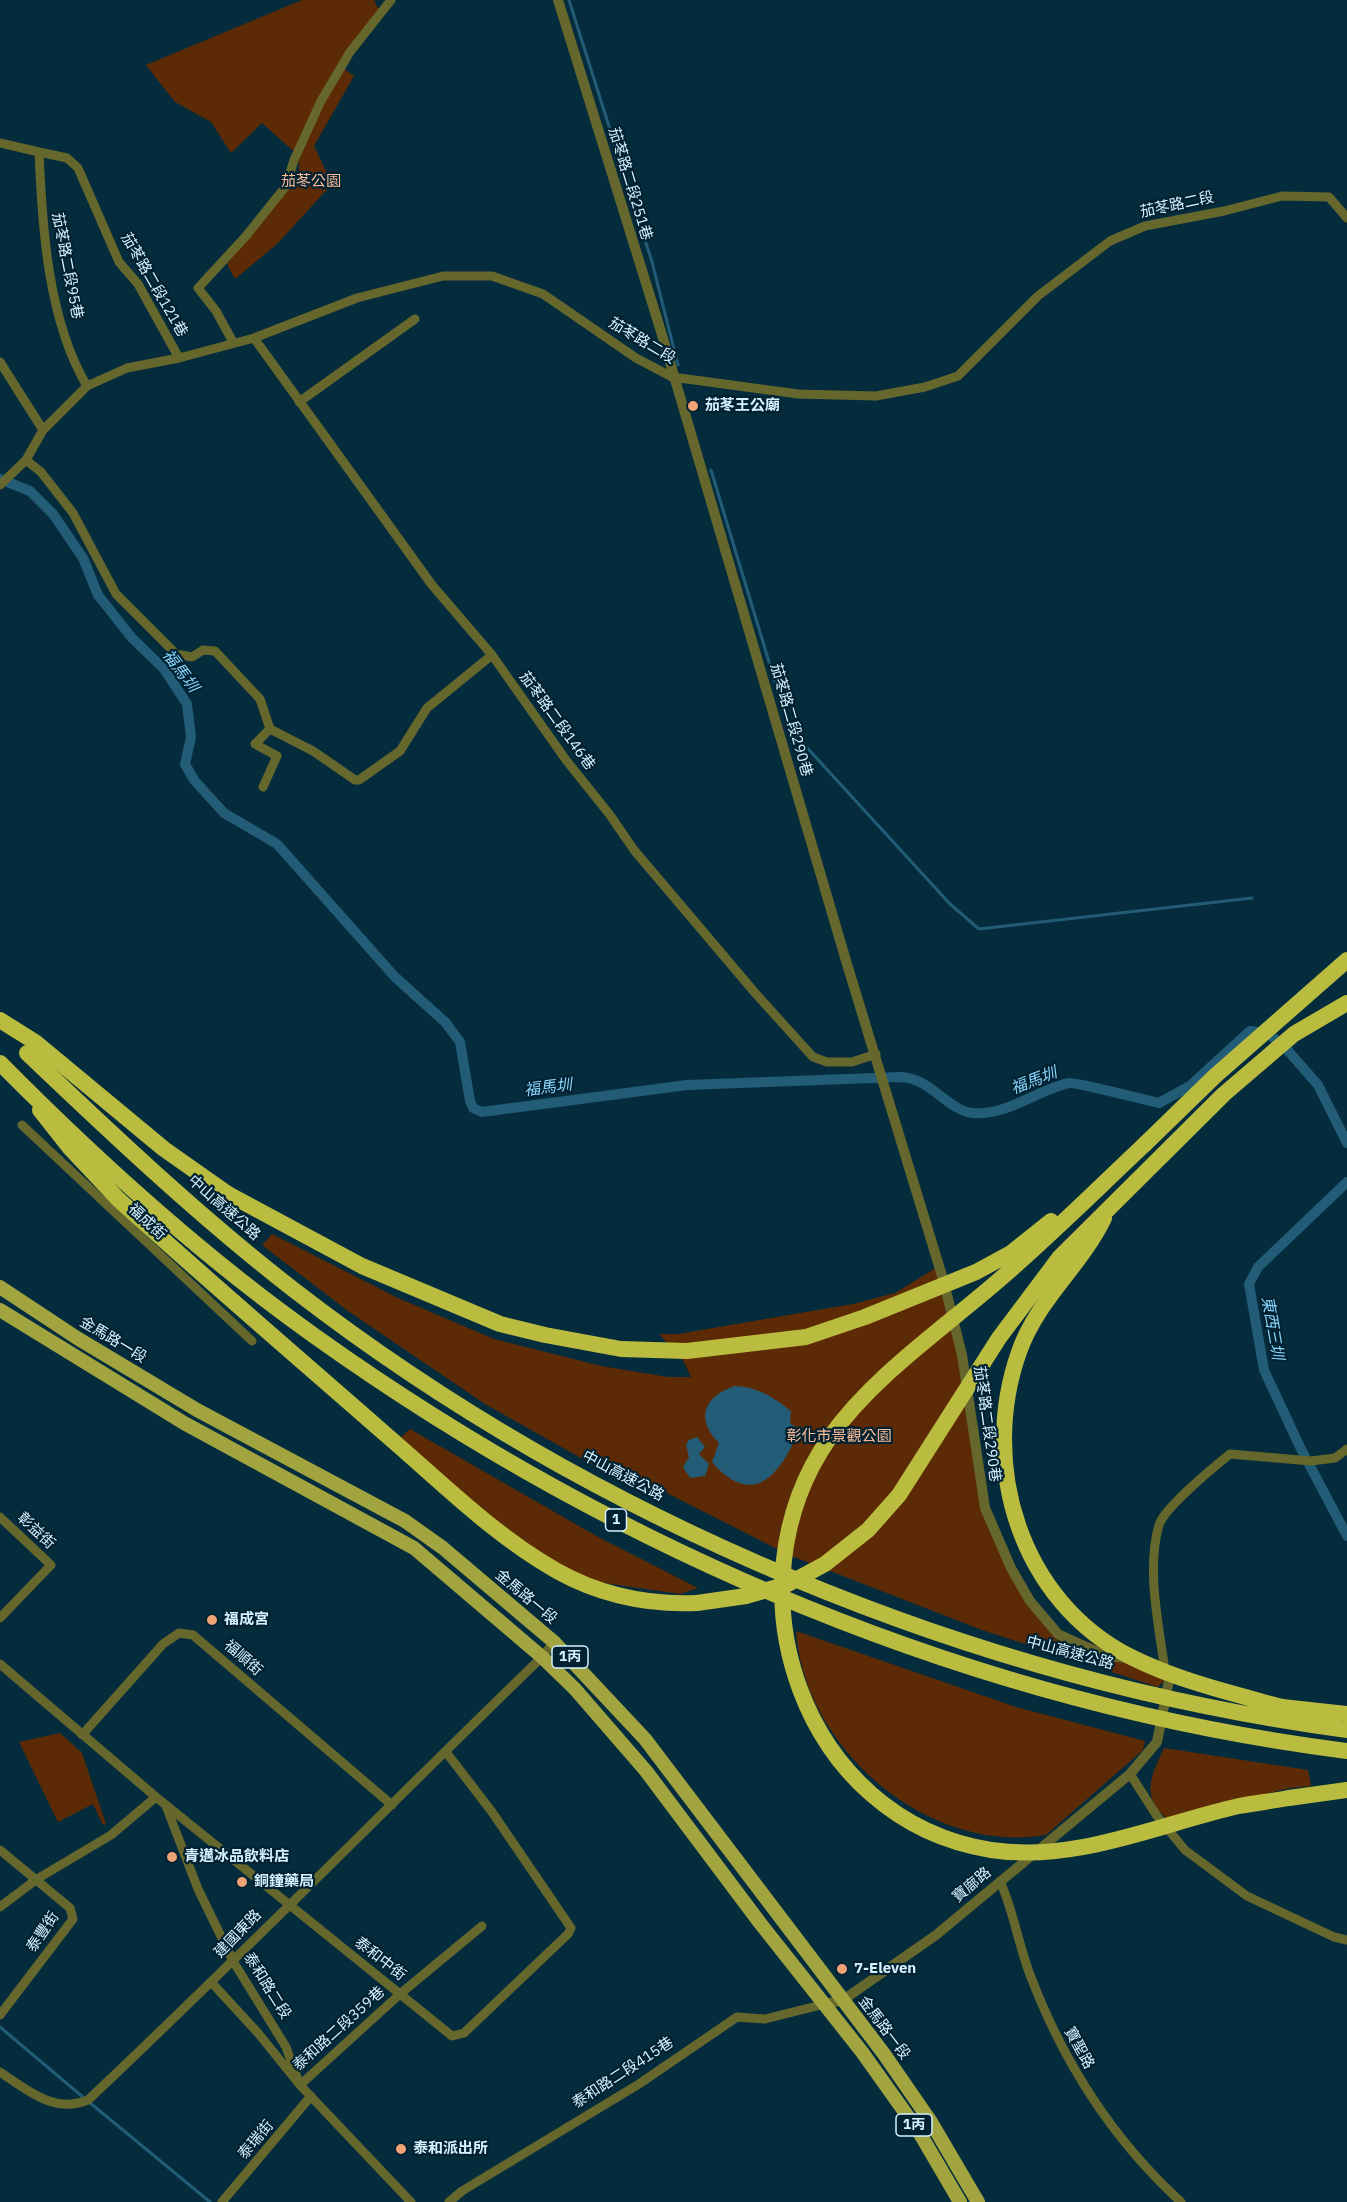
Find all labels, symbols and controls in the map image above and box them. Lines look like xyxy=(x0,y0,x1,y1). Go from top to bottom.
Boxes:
street label: 茄苳路二段251巷 xyxy=(604,125,656,243)
park label: 茄苳公園 xyxy=(281,173,341,191)
street label: 茄苳路二段 xyxy=(1138,188,1216,222)
street label: 茄苳路二段95巷 xyxy=(48,211,86,321)
street label: 茄苳路二段121巷 xyxy=(117,230,191,340)
street label: 茄苳路二段 xyxy=(605,314,679,368)
place label: 茄苳王公廟 xyxy=(705,397,780,415)
marker: 茄苳王公廟 xyxy=(686,399,700,413)
water label: 福馬圳 xyxy=(158,646,202,696)
street label: 茄苳路二段290巷 xyxy=(766,661,816,779)
street label: 茄苳路二段146巷 xyxy=(515,668,599,774)
water label: 福馬圳 xyxy=(1008,1063,1060,1099)
water label: 福馬圳 xyxy=(523,1076,573,1100)
street label: 中山高速公路 xyxy=(184,1172,264,1244)
street label: 福成街 xyxy=(124,1200,170,1244)
water label: 東西三圳 xyxy=(1257,1295,1287,1361)
street label: 金馬路一段 xyxy=(76,1313,150,1367)
street label: 茄苳路二段290巷 xyxy=(970,1365,1004,1483)
park label: 彰化市景觀公園 xyxy=(787,1428,891,1446)
street label: 中山高速公路 xyxy=(579,1447,667,1505)
street label: 彰益街 xyxy=(13,1509,59,1553)
road number: 1 xyxy=(606,1509,626,1531)
street label: 金馬路一段 xyxy=(491,1566,561,1628)
place label: 福成宮 xyxy=(224,1611,269,1629)
marker: 福成宮 xyxy=(205,1613,219,1627)
street label: 中山高速公路 xyxy=(1024,1633,1116,1673)
street label: 福順街 xyxy=(220,1636,266,1680)
road number: 1丙 xyxy=(552,1646,588,1668)
place label: 青邁冰品飲料店 xyxy=(184,1848,289,1866)
marker: 青邁冰品飲料店 xyxy=(165,1850,179,1864)
street label: 寶廍路 xyxy=(949,1864,995,1906)
place label: 銅鐘藥局 xyxy=(254,1873,314,1891)
marker: 銅鐘藥局 xyxy=(235,1875,249,1889)
street label: 建國東路 xyxy=(211,1906,265,1962)
street label: 泰豐街 xyxy=(23,1908,63,1956)
street label: 泰和中街 xyxy=(351,1933,409,1985)
street label: 泰和路二段 xyxy=(239,1949,295,2023)
place label: 7-Eleven xyxy=(854,1960,916,1978)
marker: 7-Eleven xyxy=(835,1962,849,1976)
street label: 泰和路二段359巷 xyxy=(290,1983,388,2075)
street label: 金馬路一段 xyxy=(854,1993,914,2063)
street label: 寶聖路 xyxy=(1060,2024,1098,2072)
street label: 泰和路二段415巷 xyxy=(569,2034,677,2112)
road number: 1丙 xyxy=(896,2114,932,2136)
street label: 泰瑞街 xyxy=(235,2117,277,2163)
place label: 泰和派出所 xyxy=(413,2140,488,2158)
marker: 泰和派出所 xyxy=(394,2142,408,2156)

